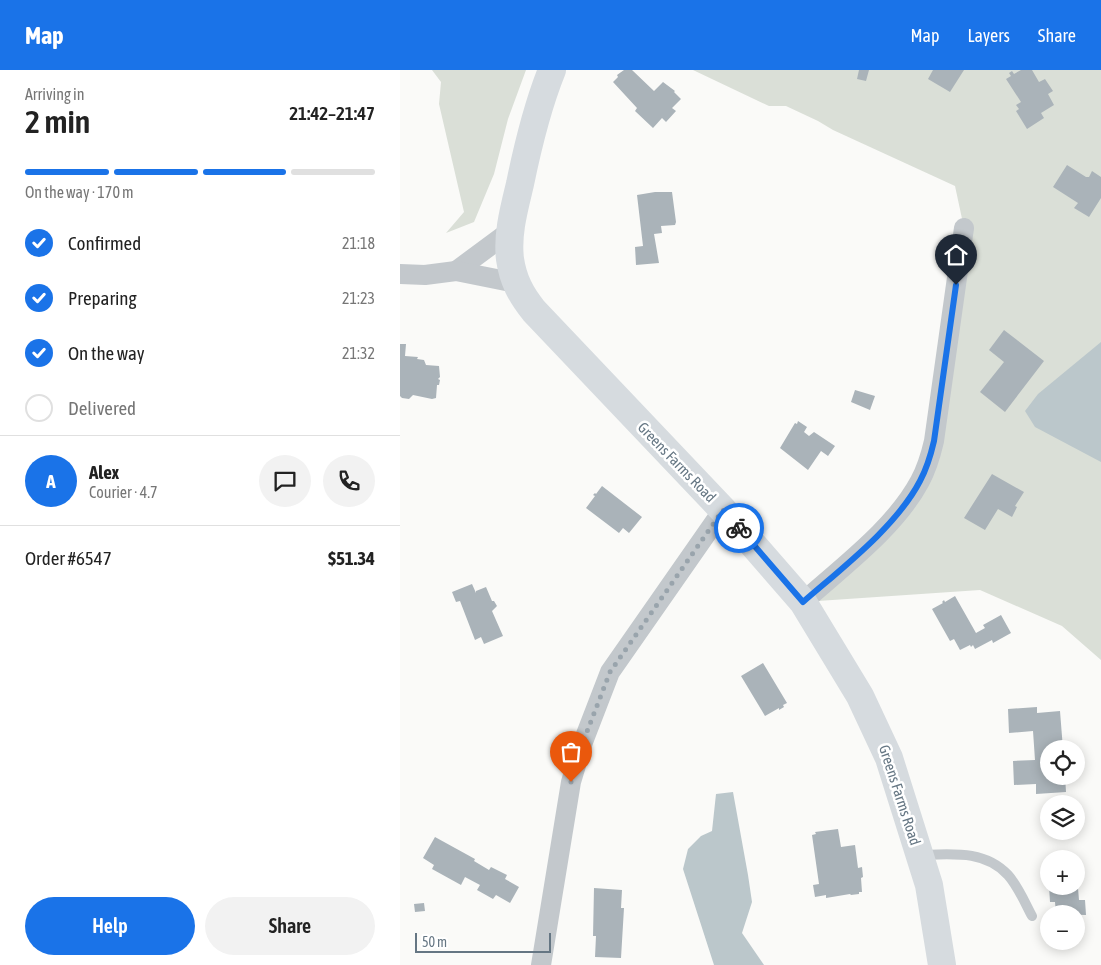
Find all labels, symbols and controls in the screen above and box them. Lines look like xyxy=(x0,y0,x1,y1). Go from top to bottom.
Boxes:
text: Map xyxy=(25,22,64,49)
text: Map xyxy=(910,25,939,46)
text: Layers xyxy=(967,25,1010,46)
text: Share xyxy=(1038,25,1076,46)
text: Arriving in xyxy=(25,85,85,103)
text: 21:42–21:47 xyxy=(289,102,375,124)
text: 2 min xyxy=(25,103,90,140)
text: On the way · 170 m xyxy=(25,183,134,201)
icon: check xyxy=(25,229,53,257)
text: Confirmed xyxy=(68,232,141,254)
text: 21:18 xyxy=(342,234,375,252)
pin xyxy=(935,234,977,285)
icon: home xyxy=(942,241,970,269)
icon: check xyxy=(25,284,53,312)
text: Preparing xyxy=(68,287,137,309)
text: 21:23 xyxy=(342,289,375,307)
icon: check xyxy=(25,339,53,367)
text: On the way xyxy=(68,342,145,364)
text: 21:32 xyxy=(342,344,375,362)
text: Delivered xyxy=(68,397,136,419)
street label: Greens Farms Road xyxy=(635,419,719,505)
button: chat xyxy=(259,455,311,507)
button: phone xyxy=(323,455,375,507)
text: Alex xyxy=(89,461,119,483)
text: A xyxy=(46,470,56,492)
text: Courier · 4.7 xyxy=(89,483,158,501)
courier xyxy=(714,503,764,553)
icon: bike xyxy=(725,514,753,542)
text: Order #6547 xyxy=(25,547,112,569)
text: $51.34 xyxy=(328,547,375,569)
pin xyxy=(550,731,592,782)
icon: bag xyxy=(557,738,585,766)
map controls xyxy=(1040,740,1085,950)
button: locate xyxy=(1040,740,1085,785)
street label: Greens Farms Road xyxy=(876,743,924,847)
button: layers xyxy=(1040,795,1085,840)
button: + xyxy=(1040,850,1085,895)
button: Help xyxy=(25,897,195,955)
button: Share xyxy=(205,897,375,955)
button: − xyxy=(1040,905,1085,950)
scale bar xyxy=(415,930,551,953)
text: 50 m xyxy=(422,934,447,950)

